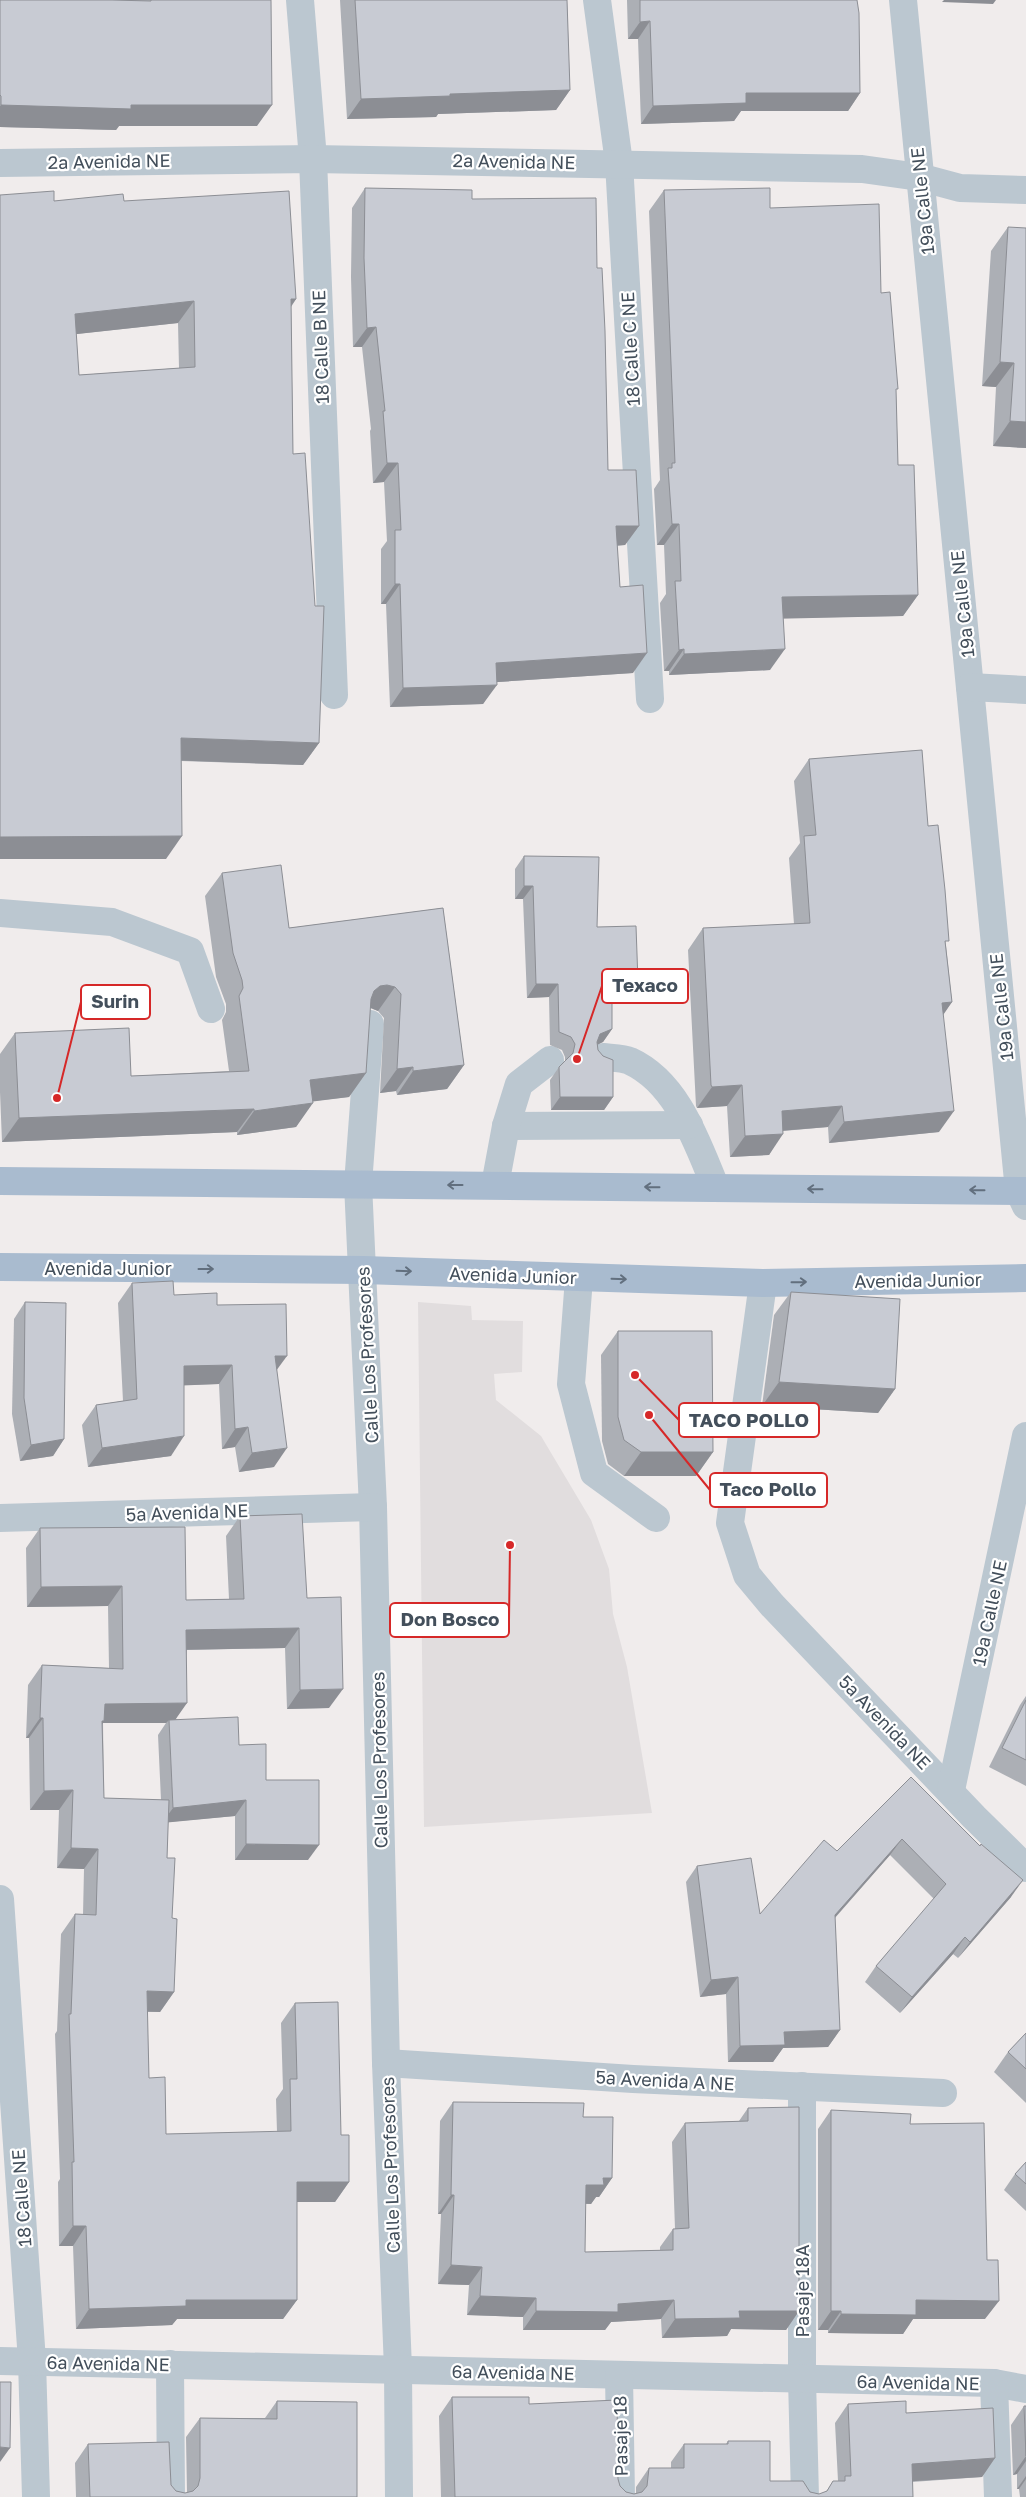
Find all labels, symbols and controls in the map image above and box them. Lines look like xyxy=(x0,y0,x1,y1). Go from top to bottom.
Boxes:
street label: 19a Calle NE xyxy=(905,146,939,256)
street label: 2a Avenida NE xyxy=(48,149,170,173)
street label: 2a Avenida NE xyxy=(453,149,575,173)
street label: 18 Calle B NE xyxy=(307,290,333,404)
street label: 18 Calle C NE xyxy=(616,291,644,407)
street label: 19a Calle NE xyxy=(945,549,979,659)
street label: 19a Calle NE xyxy=(984,952,1018,1062)
callout: Texaco xyxy=(602,969,688,1003)
text: Texaco xyxy=(612,973,678,996)
callout: Surin xyxy=(81,985,150,1019)
text: Surin xyxy=(91,989,139,1012)
one-way arrow xyxy=(447,1180,464,1190)
one-way arrow xyxy=(645,1182,661,1192)
one-way arrow xyxy=(807,1184,824,1194)
one-way arrow xyxy=(970,1185,986,1195)
street label: Avenida Junior xyxy=(44,1257,172,1279)
street label: Avenida Junior xyxy=(449,1262,577,1288)
one-way arrow xyxy=(198,1264,214,1274)
street label: Calle Los Profesores xyxy=(351,1266,383,1444)
one-way arrow xyxy=(395,1267,411,1276)
street label: Avenida Junior xyxy=(854,1268,982,1292)
one-way arrow xyxy=(610,1274,626,1284)
one-way arrow xyxy=(790,1277,806,1287)
callout: TACO POLLO xyxy=(679,1403,819,1437)
text: TACO POLLO xyxy=(689,1408,809,1431)
callout: Taco Pollo xyxy=(710,1473,827,1507)
text: Taco Pollo xyxy=(720,1477,816,1500)
street label: 5a Avenida NE xyxy=(125,1499,249,1525)
street label: 19a Calle NE xyxy=(967,1558,1011,1668)
callout: Don Bosco xyxy=(390,1603,509,1637)
text: Don Bosco xyxy=(401,1607,500,1630)
street label: 5a Avenida NE xyxy=(835,1670,935,1774)
street label: Calle Los Profesores xyxy=(366,1671,392,1849)
street label: 5a Avenida A NE xyxy=(595,2065,735,2095)
street label: Calle Los Profesores xyxy=(376,2076,404,2254)
street label: 18 Calle NE xyxy=(7,2149,35,2247)
street label: Pasaje 18A xyxy=(791,2244,813,2338)
street label: 6a Avenida NE xyxy=(46,2351,170,2375)
street label: 6a Avenida NE xyxy=(451,2360,575,2384)
street label: 6a Avenida NE xyxy=(856,2370,980,2394)
street label: Pasaje 18 xyxy=(608,2395,632,2477)

